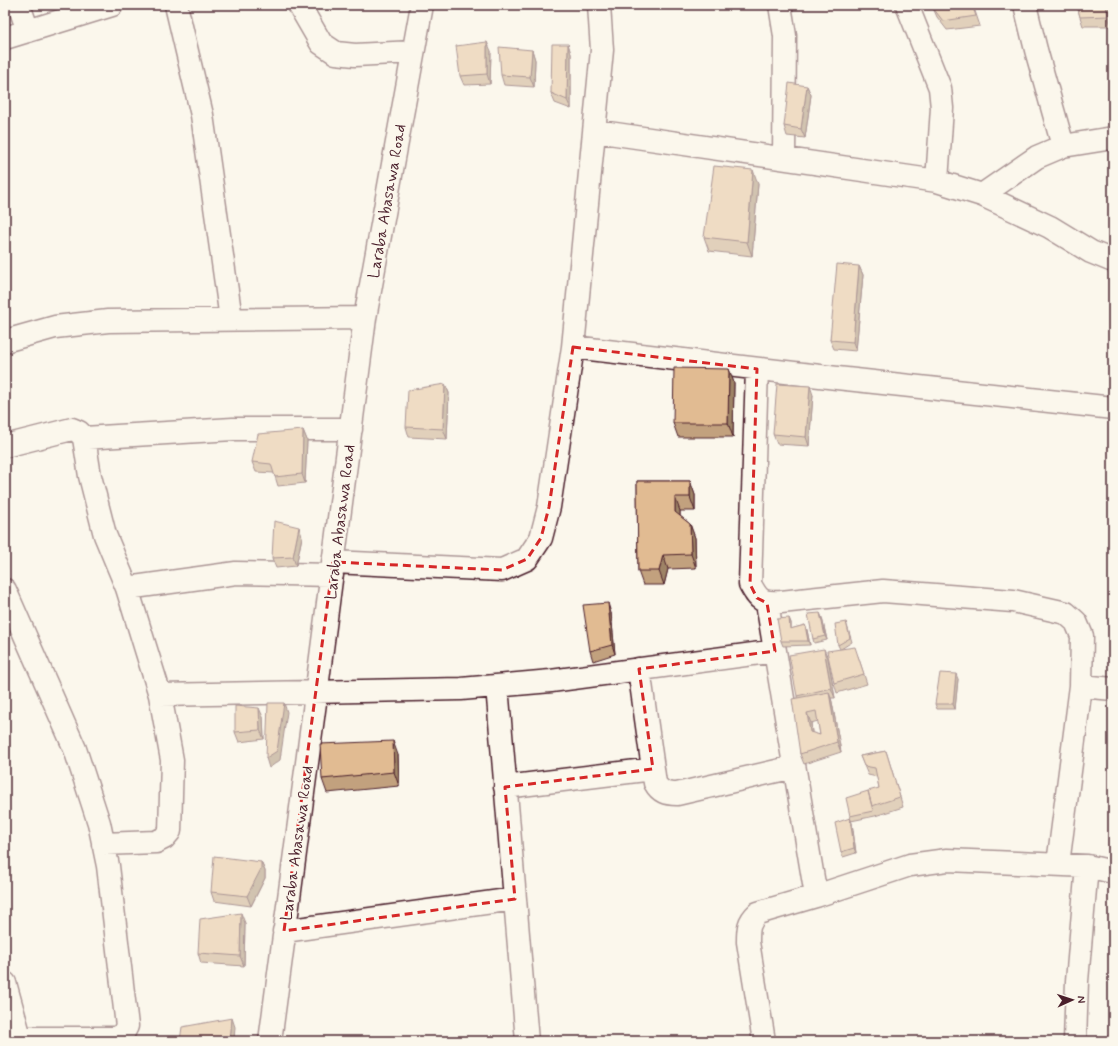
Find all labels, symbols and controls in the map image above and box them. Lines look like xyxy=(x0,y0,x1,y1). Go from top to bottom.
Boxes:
street label: Laraba Abasawa Road xyxy=(364,123,411,280)
street label: Laraba Abasawa Road xyxy=(321,443,360,601)
street label: Laraba Abasawa Road xyxy=(276,764,319,922)
north arrow xyxy=(1052,980,1092,1020)
text: N xyxy=(1074,996,1088,1004)

